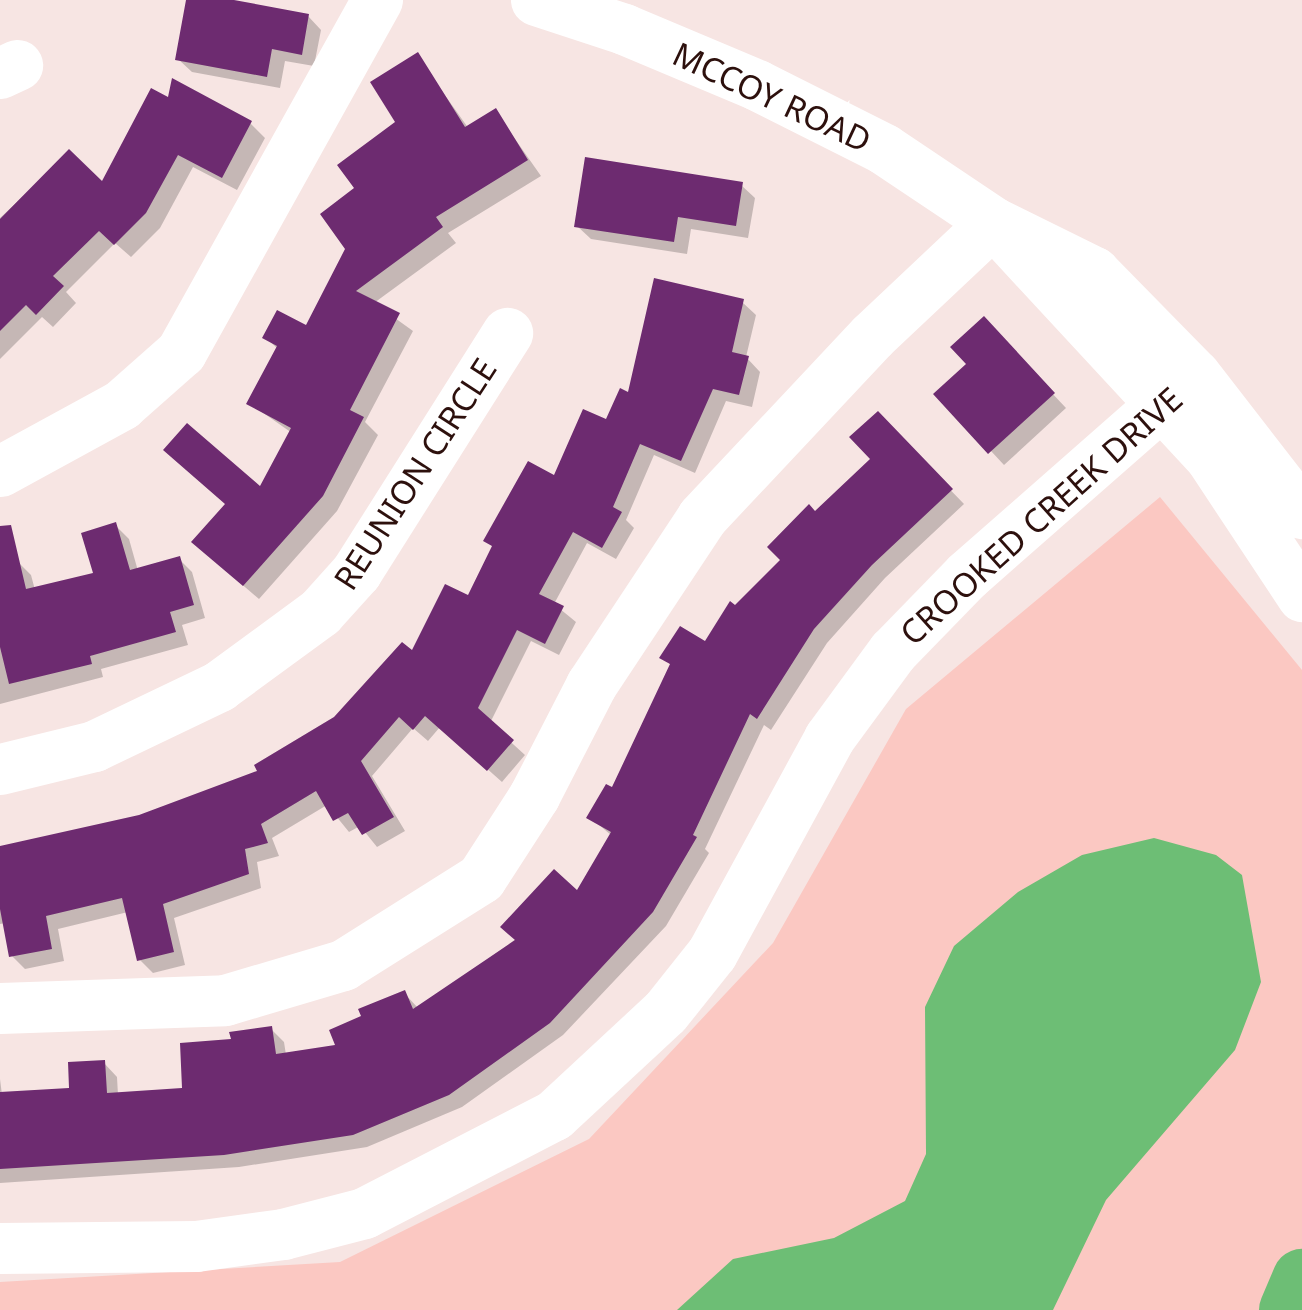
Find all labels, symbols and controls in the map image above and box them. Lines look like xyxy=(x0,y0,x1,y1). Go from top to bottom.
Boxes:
street label: MCCOY ROAD xyxy=(667,34,877,160)
street label: REUNION CIRCLE xyxy=(325,351,505,597)
street label: CROOKED CREEK DRIVE xyxy=(892,379,1190,653)

